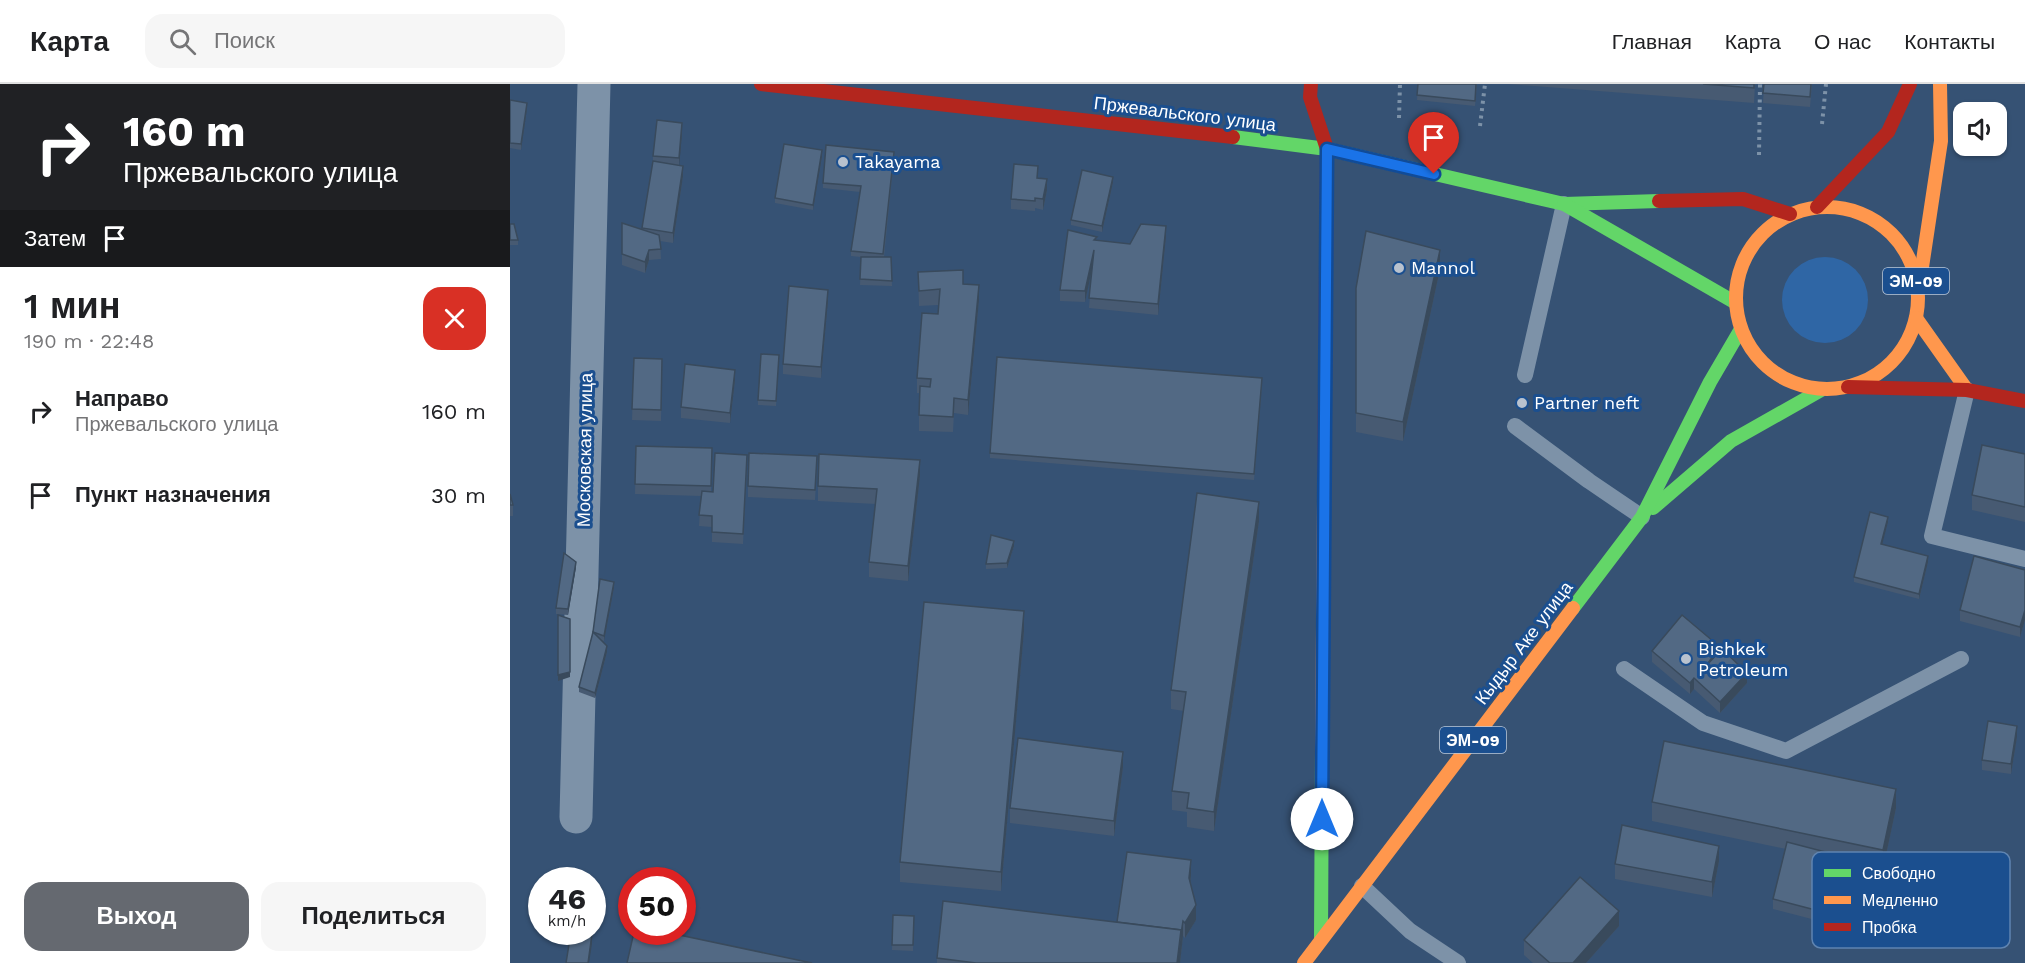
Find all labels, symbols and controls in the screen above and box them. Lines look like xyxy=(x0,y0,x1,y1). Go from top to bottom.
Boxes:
search box xyxy=(145,14,565,68)
text: Карта xyxy=(30,25,109,58)
icon: search xyxy=(166,25,199,58)
text: Поиск xyxy=(214,28,275,53)
text: Главная xyxy=(1612,29,1692,54)
text: Карта xyxy=(1725,29,1781,54)
text: О нас xyxy=(1814,29,1871,54)
text: Контакты xyxy=(1904,29,1995,54)
street label: Пржевальского улица xyxy=(1093,92,1278,135)
map controls xyxy=(1953,102,2007,156)
button: sound xyxy=(1953,102,2007,156)
text: 160 m xyxy=(123,107,246,156)
icon: right xyxy=(24,108,102,186)
pin xyxy=(1408,112,1459,174)
icon: arrive xyxy=(1417,121,1450,154)
place label: Takayama xyxy=(855,151,941,172)
marker: Takayama xyxy=(836,155,850,169)
text: Пржевальского улица xyxy=(123,157,398,189)
icon: arrive xyxy=(98,222,131,255)
text: Затем xyxy=(24,226,86,251)
place label: Mannol xyxy=(1411,257,1476,278)
marker: Mannol xyxy=(1392,261,1406,275)
road number: ЭМ-09 xyxy=(1883,268,1949,294)
text: 1 мин xyxy=(24,285,121,327)
button: close xyxy=(423,287,486,350)
text: 190 m · 22:48 xyxy=(24,329,154,353)
street label: Московская улица xyxy=(573,372,596,527)
text: Направо xyxy=(75,386,169,411)
place label: Partner neft xyxy=(1534,392,1640,413)
icon: right xyxy=(24,395,57,428)
marker: Partner neft xyxy=(1515,396,1529,410)
text: 160 m xyxy=(422,399,486,424)
text: Пржевальского улица xyxy=(75,412,279,436)
icon: arrive xyxy=(24,479,57,512)
text: Пункт назначения xyxy=(75,482,271,507)
text: 30 m xyxy=(431,483,486,508)
street label: Кыдыр Аке улица xyxy=(1470,576,1577,708)
place label: Bishkek Petroleum xyxy=(1698,638,1789,680)
marker: Bishkek Petroleum xyxy=(1679,652,1693,666)
road number: ЭМ-09 xyxy=(1440,727,1506,753)
position arrow xyxy=(1290,787,1354,851)
legend xyxy=(1812,852,2010,948)
text: Свободно xyxy=(1862,864,1936,883)
speed limit sign: 50 xyxy=(618,867,696,945)
text: 46 xyxy=(548,881,586,916)
button: Выход xyxy=(24,882,249,951)
button: Поделиться xyxy=(261,882,486,951)
text: Медленно xyxy=(1862,891,1938,910)
text: km/h xyxy=(548,912,586,930)
text: Пробка xyxy=(1862,918,1917,937)

